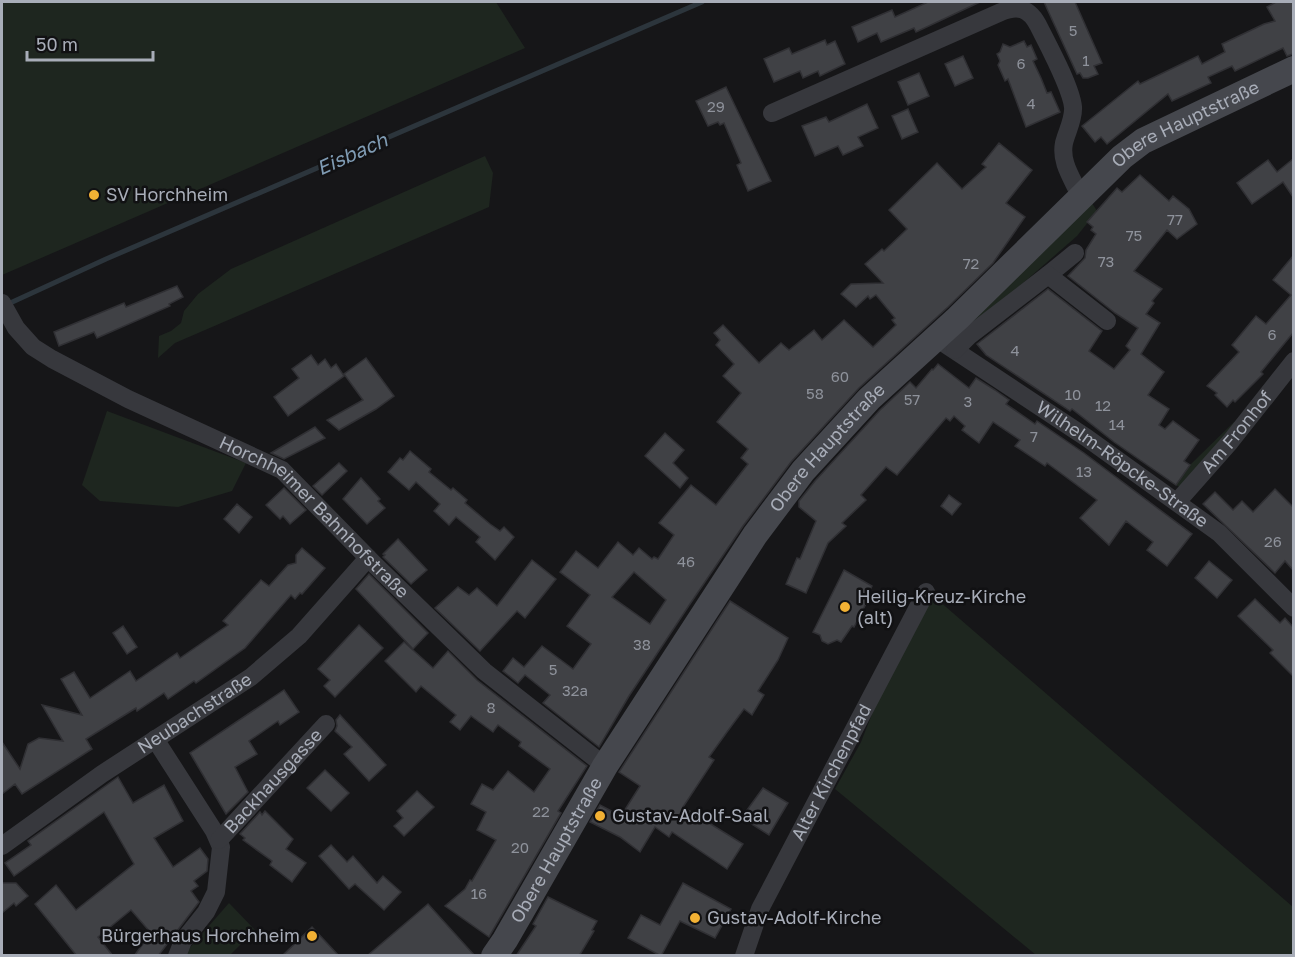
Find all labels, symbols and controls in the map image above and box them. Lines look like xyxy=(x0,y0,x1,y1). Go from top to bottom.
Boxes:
house number: 5 xyxy=(1069,21,1077,39)
scale bar xyxy=(27,24,153,62)
text: 50 m xyxy=(36,33,78,55)
house number: 1 xyxy=(1082,51,1090,69)
house number: 6 xyxy=(1016,54,1026,72)
street label: Obere Hauptstraße xyxy=(1106,75,1262,172)
house number: 4 xyxy=(1026,94,1036,112)
house number: 29 xyxy=(707,97,725,115)
water label: Eisbach xyxy=(312,127,391,179)
place label: SV Horchheim xyxy=(106,183,228,205)
marker: SV Horchheim xyxy=(87,188,101,202)
house number: 77 xyxy=(1167,210,1183,228)
house number: 75 xyxy=(1126,226,1142,244)
house number: 73 xyxy=(1098,252,1114,270)
house number: 72 xyxy=(963,254,979,272)
house number: 6 xyxy=(1267,325,1277,343)
house number: 4 xyxy=(1010,341,1020,359)
house number: 60 xyxy=(831,367,849,385)
street label: Obere Hauptstraße xyxy=(764,378,889,516)
house number: 58 xyxy=(806,384,824,402)
house number: 10 xyxy=(1065,385,1081,403)
street label: Am Fronhof xyxy=(1196,386,1277,477)
house number: 57 xyxy=(904,390,920,408)
house number: 3 xyxy=(964,392,972,410)
street label: Wilhelm-Röpcke-Straße xyxy=(1033,396,1213,532)
house number: 12 xyxy=(1095,396,1111,414)
house number: 14 xyxy=(1109,415,1125,433)
house number: 7 xyxy=(1030,427,1038,445)
street label: Horchheimer Bahnhofstraße xyxy=(216,431,414,602)
house number: 13 xyxy=(1076,462,1092,480)
house number: 26 xyxy=(1264,532,1282,550)
house number: 46 xyxy=(677,552,695,570)
place label: Heilig-Kreuz-Kirche (alt) xyxy=(857,585,1026,628)
marker: Heilig-Kreuz-Kirche (alt) xyxy=(838,600,852,614)
house number: 38 xyxy=(633,635,651,653)
house number: 5 xyxy=(549,660,557,678)
street label: Neubachstraße xyxy=(133,668,256,758)
house number: 32a xyxy=(562,681,588,699)
house number: 8 xyxy=(486,698,496,716)
street label: Alter Kirchenpfad xyxy=(786,700,876,844)
street label: Backhausgasse xyxy=(219,724,326,837)
street label: Obere Hauptstraße xyxy=(505,773,606,926)
house number: 22 xyxy=(532,802,550,820)
place label: Gustav-Adolf-Saal xyxy=(612,804,769,826)
marker: Gustav-Adolf-Saal xyxy=(593,809,607,823)
house number: 20 xyxy=(511,838,529,856)
house number: 16 xyxy=(471,884,487,902)
place label: Gustav-Adolf-Kirche xyxy=(707,906,881,928)
marker: Gustav-Adolf-Kirche xyxy=(688,911,702,925)
place label: Bürgerhaus Horchheim xyxy=(101,924,300,946)
marker: Bürgerhaus Horchheim xyxy=(305,929,319,943)

